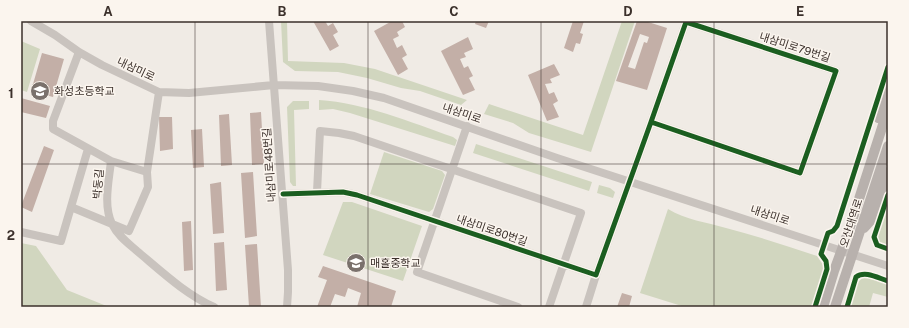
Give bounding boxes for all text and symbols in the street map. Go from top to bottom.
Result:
text: A [103,4,113,19]
text: B [278,4,287,19]
text: C [449,4,459,19]
text: D [623,4,633,19]
text: E [796,4,804,19]
street label: 내삼미로79번길 [758,30,832,64]
street label: 내삼미로 [115,55,157,83]
school or university icon: 화성초등학교 [29,80,51,102]
place label: 화성초등학교 [54,85,115,97]
text: 1 [8,86,14,101]
street label: 내삼미로 [441,101,483,125]
street label: 내삼미로48번길 [260,127,278,203]
street label: 박동길 [91,168,105,200]
street label: 오산대역로 [837,197,865,249]
street label: 내삼미로 [749,203,791,227]
street label: 내삼미로80번길 [455,212,529,248]
text: 2 [7,228,15,243]
school or university icon: 매홀중학교 [345,252,367,274]
place label: 매홀중학교 [370,257,421,269]

